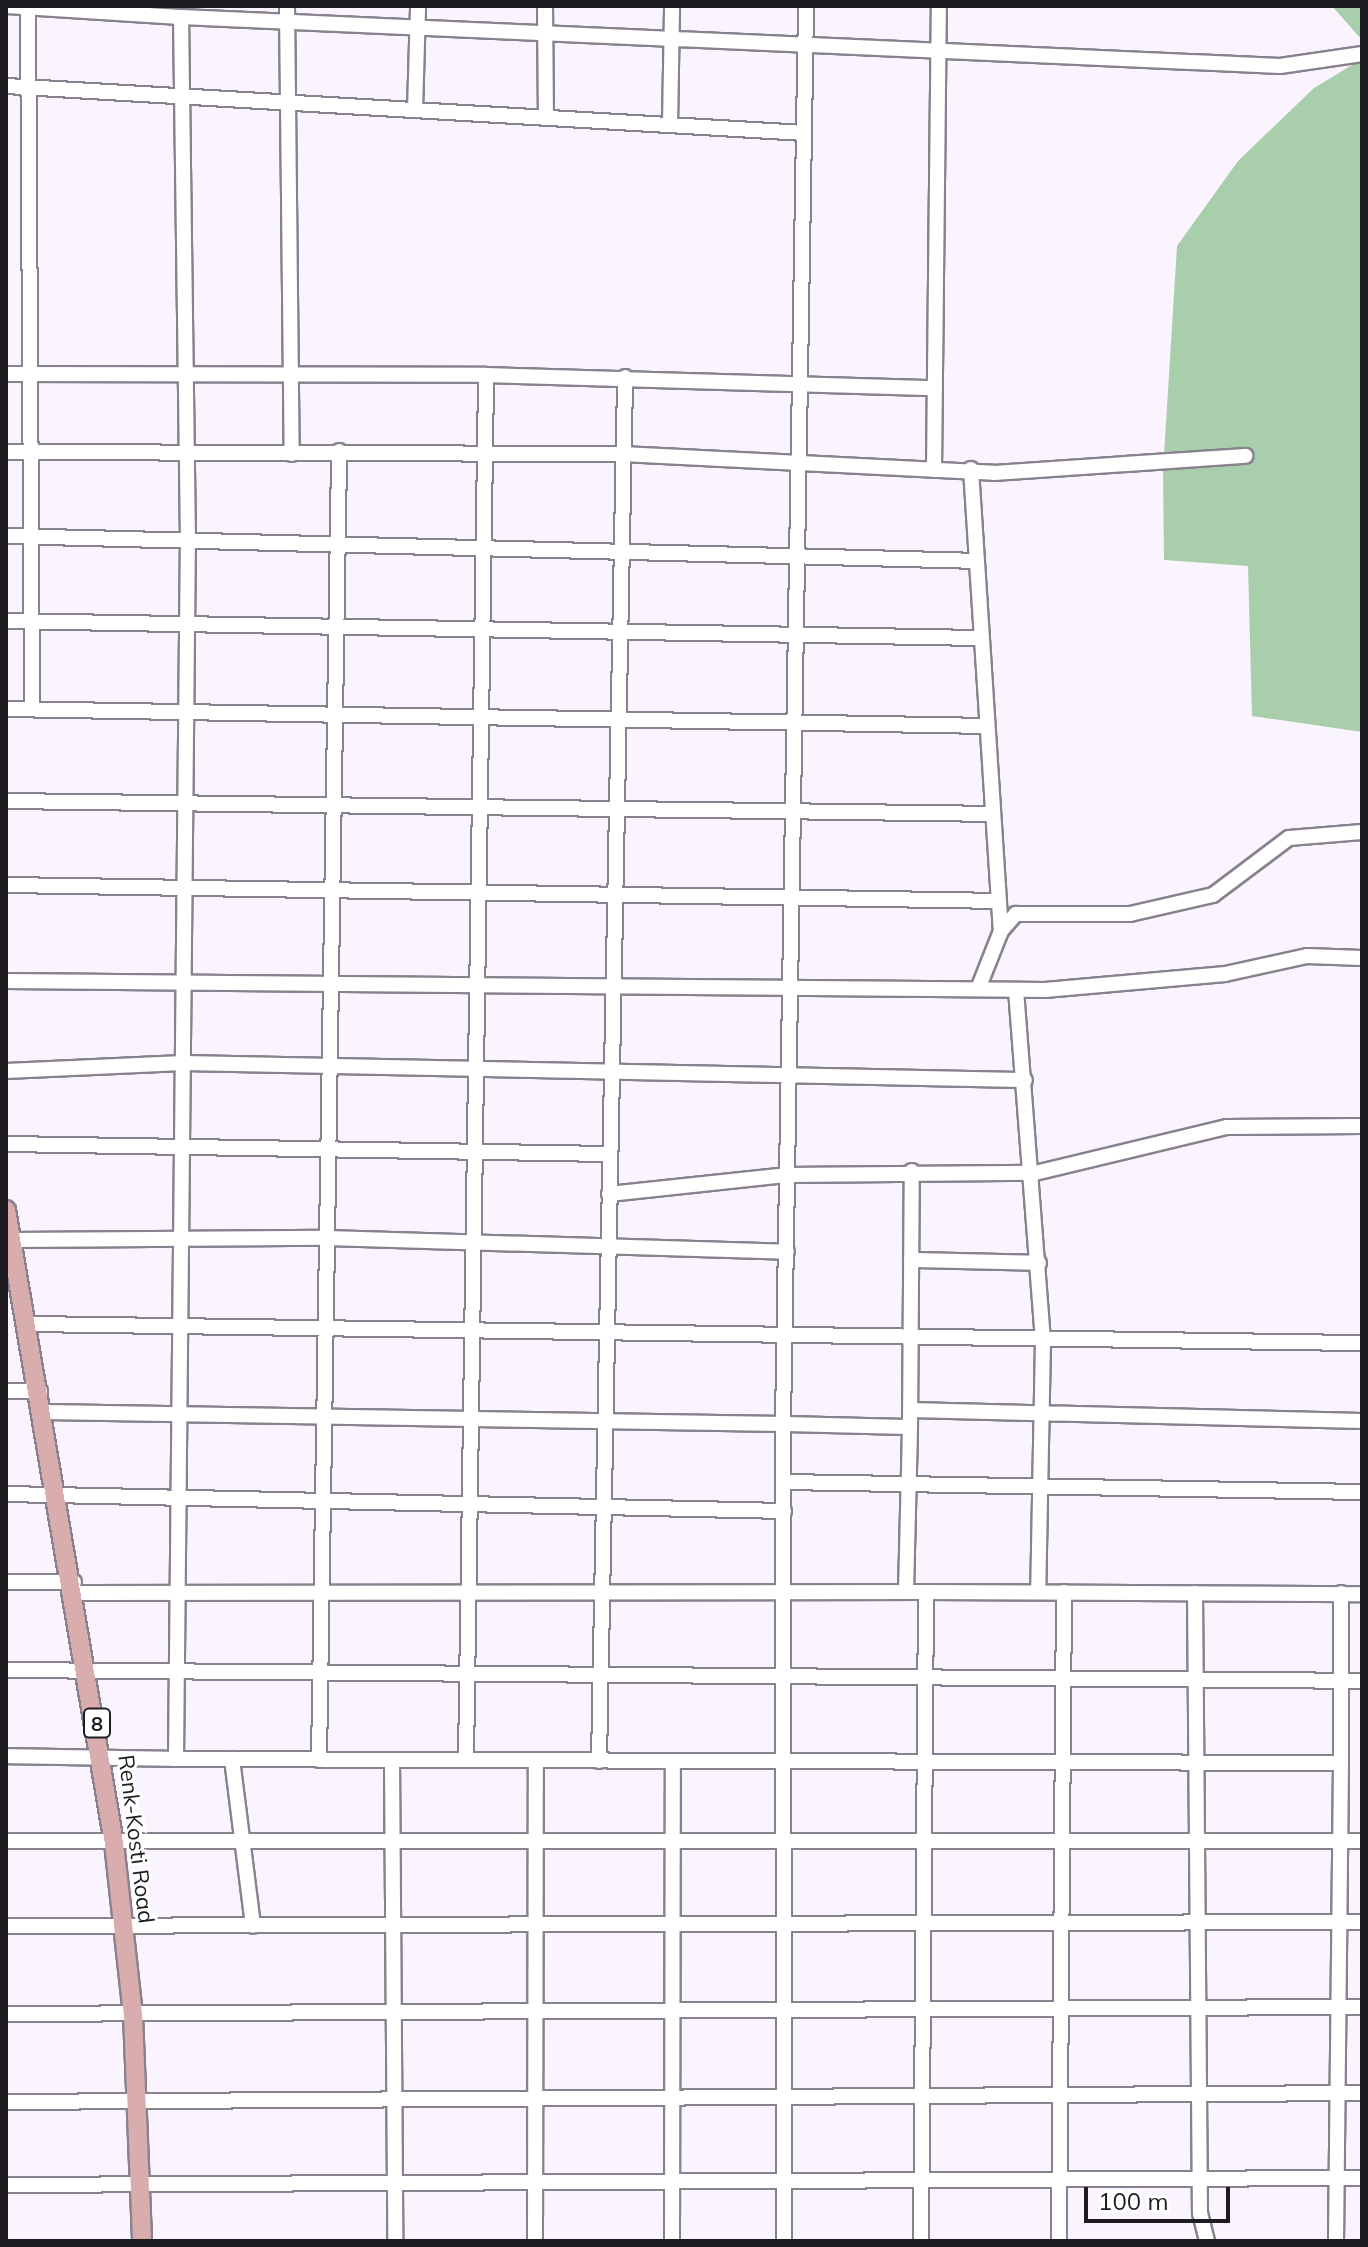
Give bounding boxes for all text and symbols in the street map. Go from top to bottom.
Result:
road number: 8 [83,1707,111,1739]
street label: Renk-Kosti Road [113,1753,159,1925]
scale bar [1088,2171,1234,2221]
text: 100 m [1098,2186,1169,2216]

